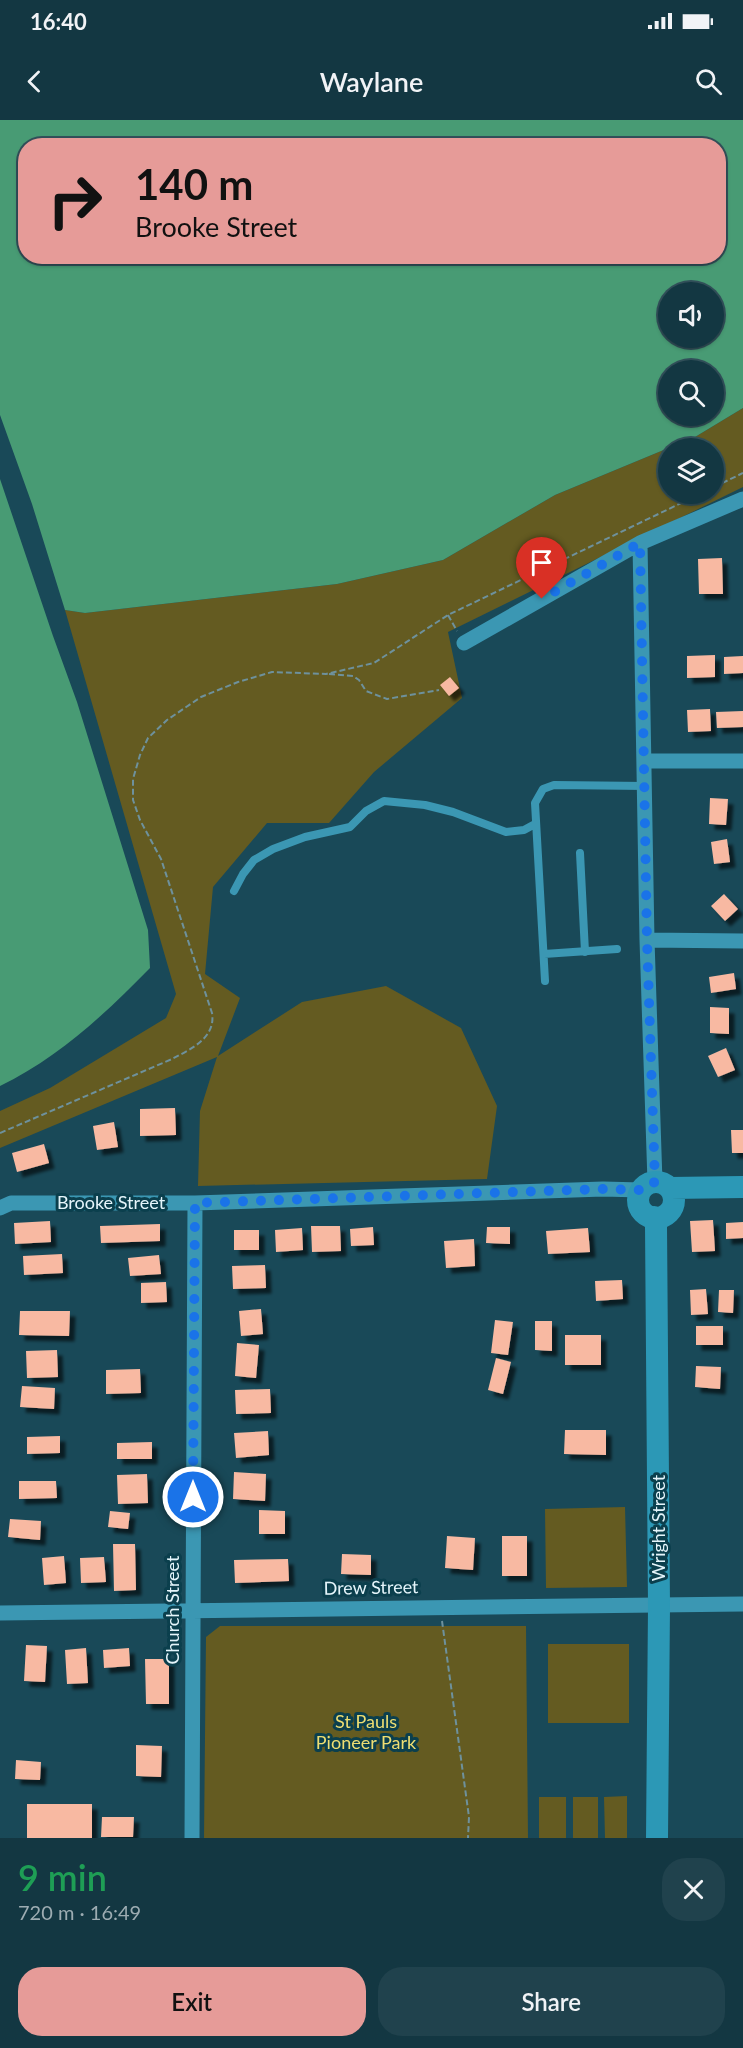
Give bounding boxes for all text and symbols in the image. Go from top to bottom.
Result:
text: 16:40 [30,8,87,35]
icon: back [18,65,51,98]
text: Waylane [320,65,423,98]
icon: search [692,65,725,98]
text: 140 m [135,159,253,209]
icon: right [36,162,114,240]
text: Brooke Street [135,210,297,243]
map controls [658,282,724,504]
button: sound [658,282,724,348]
button: search [658,360,724,426]
button: layers [658,438,724,504]
pin [516,537,567,599]
icon: arrive [525,546,558,579]
street label: Brooke Street [57,1191,166,1213]
position arrow [161,1465,225,1529]
street label: Wright Street [647,1474,669,1581]
street label: Church Street [161,1555,183,1664]
street label: Drew Street [323,1575,419,1599]
park label: St Pauls Pioneer Park [316,1710,417,1753]
text: 9 min [18,1855,107,1899]
button: close [662,1858,725,1921]
text: 720 m · 16:49 [18,1900,141,1924]
button: Exit [18,1967,366,2036]
button: Share [378,1967,725,2036]

